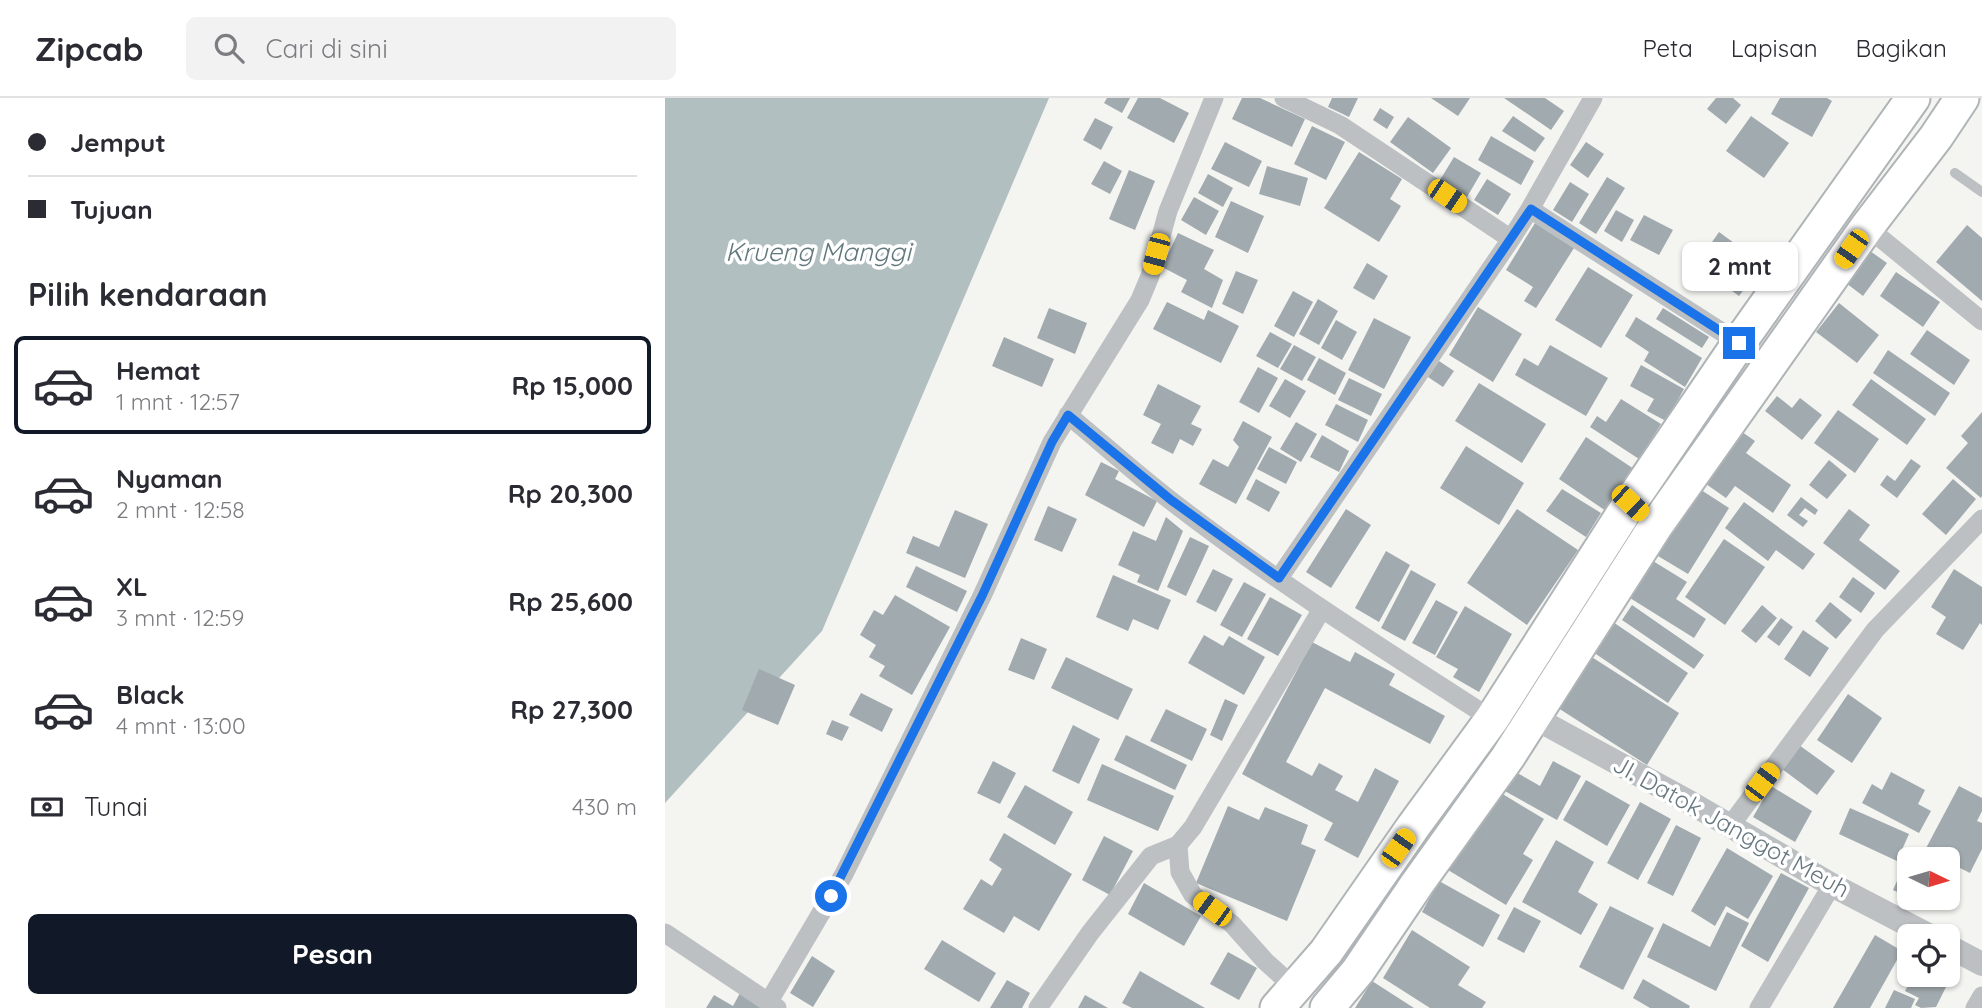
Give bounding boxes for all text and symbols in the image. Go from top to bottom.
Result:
search box [186,17,676,80]
text: Zipcab [35,28,144,69]
icon: search [210,29,248,67]
text: Cari di sini [266,32,388,65]
text: Peta [1642,33,1693,63]
text: Lapisan [1731,33,1818,63]
text: Bagikan [1856,33,1947,63]
text: Jemput [70,126,166,159]
car [1424,176,1471,216]
text: Tujuan [70,193,153,226]
car [1831,226,1872,272]
car [1141,231,1172,277]
water label: Krueng Manggi [725,235,914,268]
callout: 2 mnt [1681,242,1797,290]
text: 2 mnt [1708,252,1772,281]
text: Pilih kendaraan [28,274,268,314]
route end [1723,327,1755,359]
icon: car [32,354,95,417]
text: Hemat [116,354,201,387]
text: Rp 15,000 [511,369,633,402]
text: 1 mnt · 12:57 [116,387,240,416]
icon: car [32,462,95,525]
text: Nyaman [116,462,223,495]
text: Rp 20,300 [508,477,633,510]
car [1608,481,1653,525]
text: 2 mnt · 12:58 [116,495,245,524]
icon: car [32,570,95,633]
text: XL [116,570,148,603]
text: Rp 25,600 [508,585,633,618]
text: 3 mnt · 12:59 [116,603,244,632]
icon: car [32,678,95,741]
text: Black [116,678,185,711]
text: Rp 27,300 [510,693,633,726]
text: 4 mnt · 13:00 [116,711,246,740]
street label: JI. Datok Janggot Meuh [1608,749,1855,904]
car [1741,759,1784,805]
icon: cash [28,788,66,826]
text: Tunai [84,790,148,823]
text: 430 m [572,792,637,821]
car [1378,825,1419,871]
north arrow [1897,847,1960,910]
map controls [1897,847,1960,987]
route start [815,880,847,912]
car [1189,888,1236,930]
button: Pesan [28,914,637,994]
button: locate [1897,924,1960,987]

